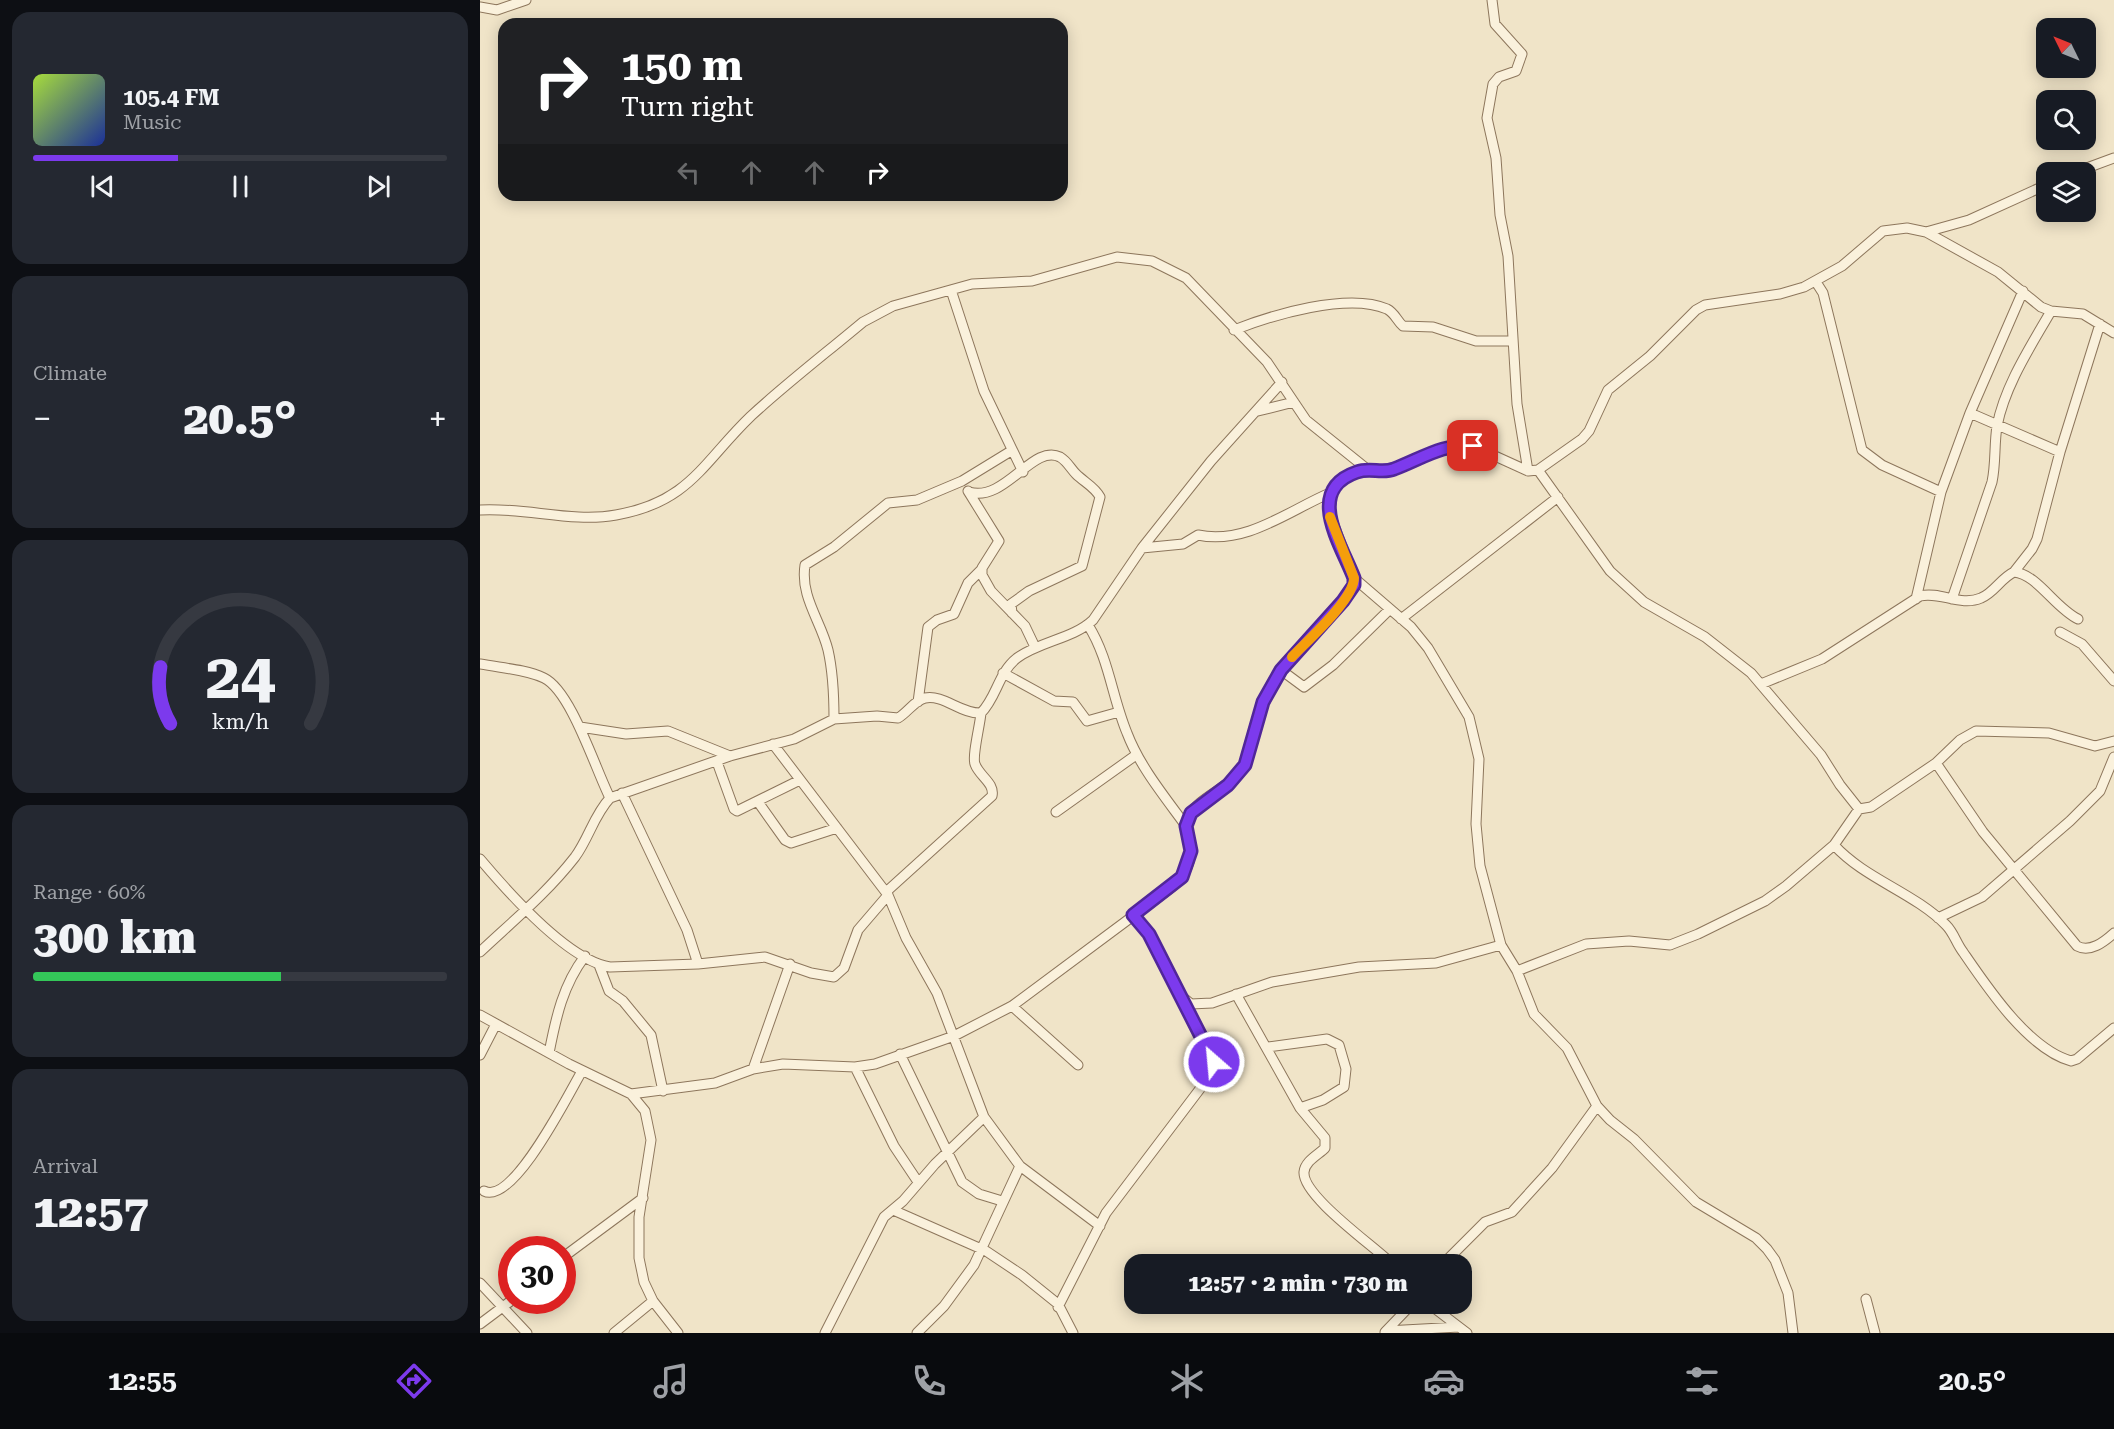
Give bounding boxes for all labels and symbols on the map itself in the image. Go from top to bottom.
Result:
north arrow [2036,18,2096,78]
pin [1447,420,1498,471]
position arrow [1182,1030,1246,1094]
speed limit sign: 30 [498,1236,576,1314]

